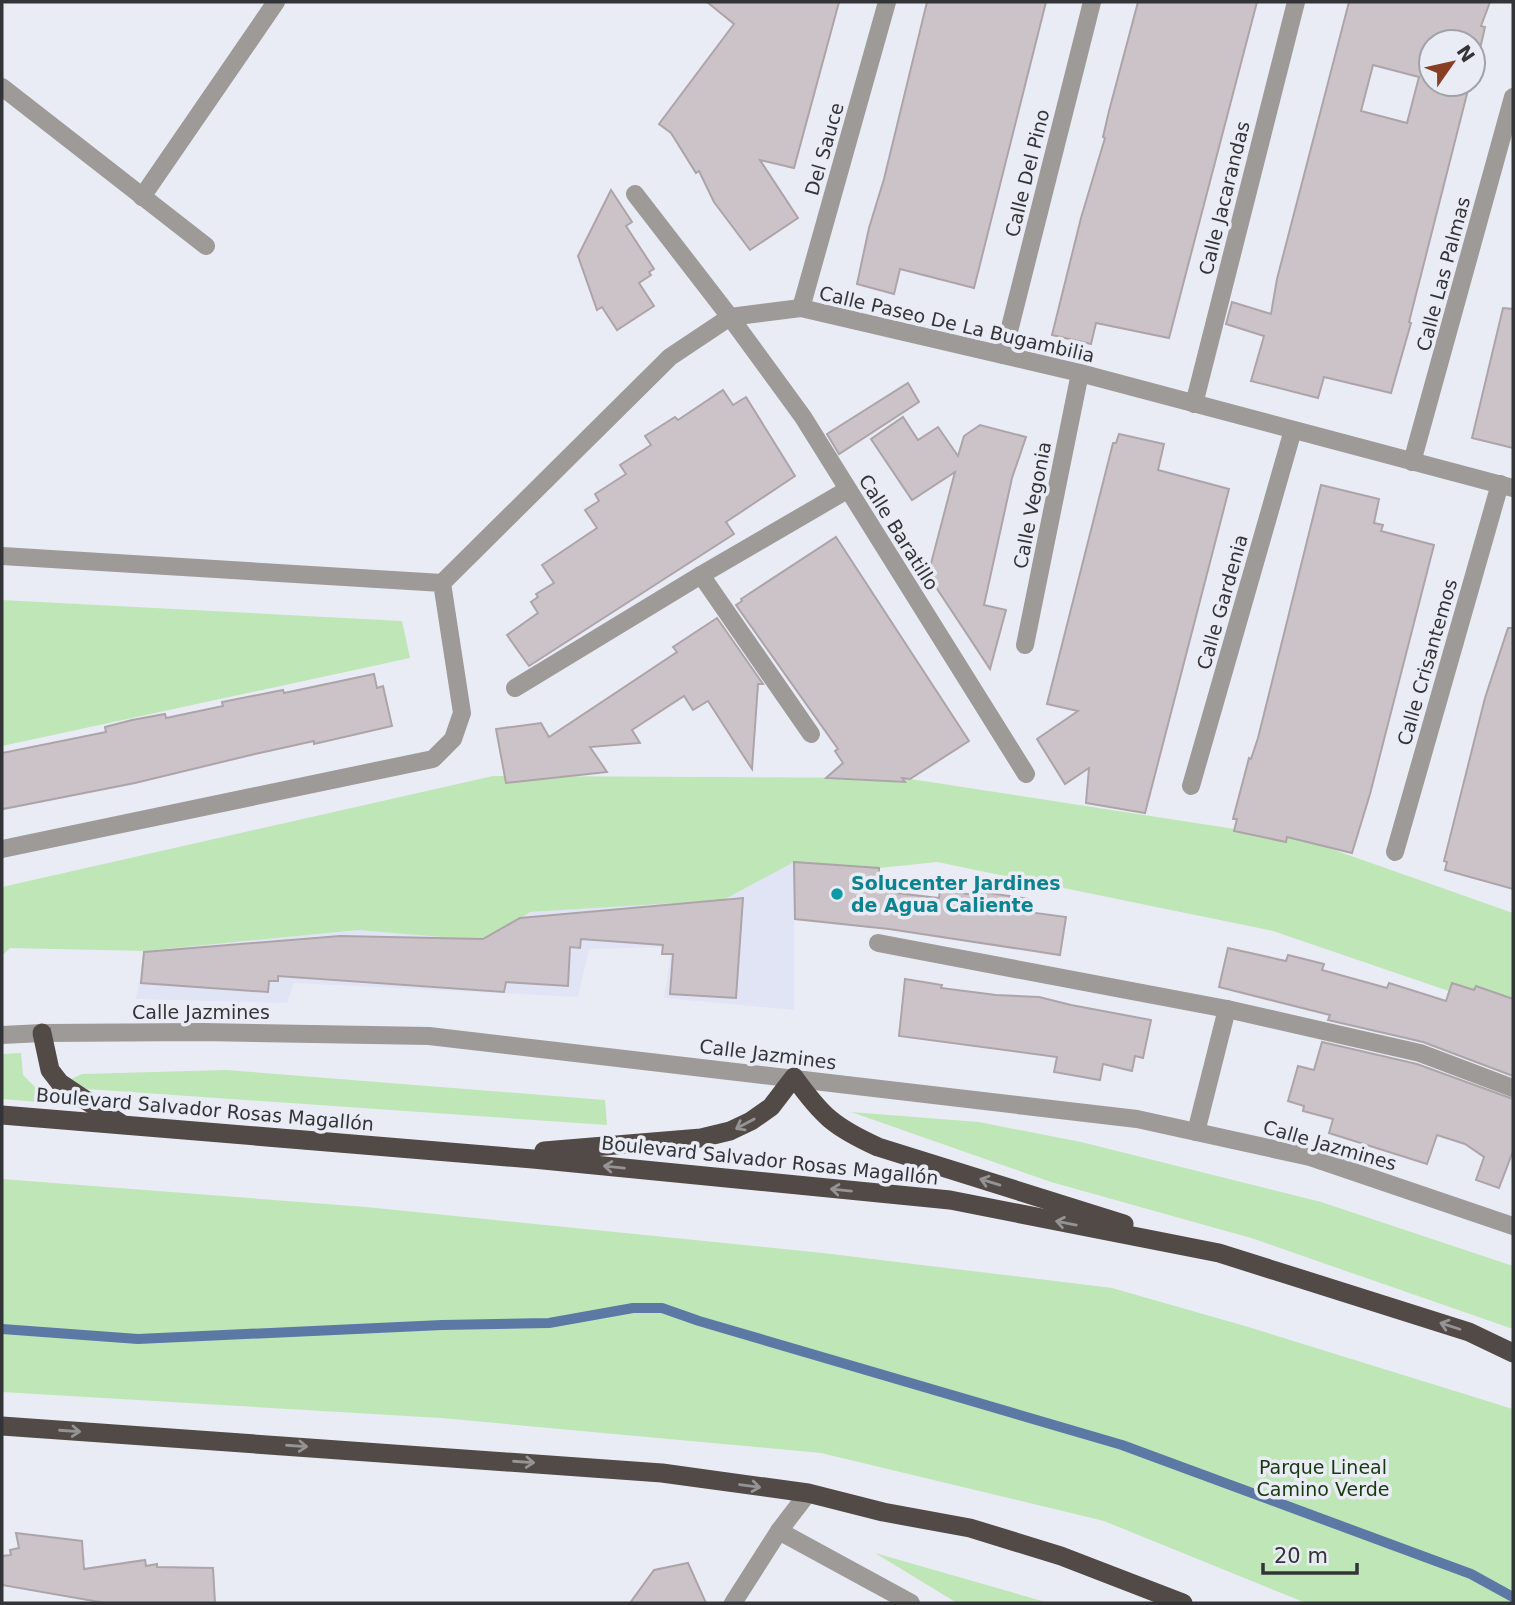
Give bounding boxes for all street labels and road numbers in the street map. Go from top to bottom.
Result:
street label: Del Sauce [800,100,848,198]
street label: Calle Del Pino [1001,107,1053,239]
street label: Calle Jacarandas [1194,119,1254,277]
street label: Calle Las Palmas [1412,194,1474,354]
street label: Calle Paseo De La Bugambilia [817,282,1097,366]
street label: Calle Vegonia [1009,440,1055,570]
street label: Calle Baratillo [855,470,943,594]
street label: Calle Gardenia [1192,532,1252,672]
street label: Calle Crisantemos [1393,576,1461,748]
street label: Calle Jazmines [132,1001,270,1023]
street label: Calle Jazmines [698,1035,838,1073]
street label: Boulevard Salvador Rosas Magallón [35,1083,375,1135]
street label: Calle Jazmines [1261,1115,1399,1175]
street label: Boulevard Salvador Rosas Magallón [600,1131,940,1189]

